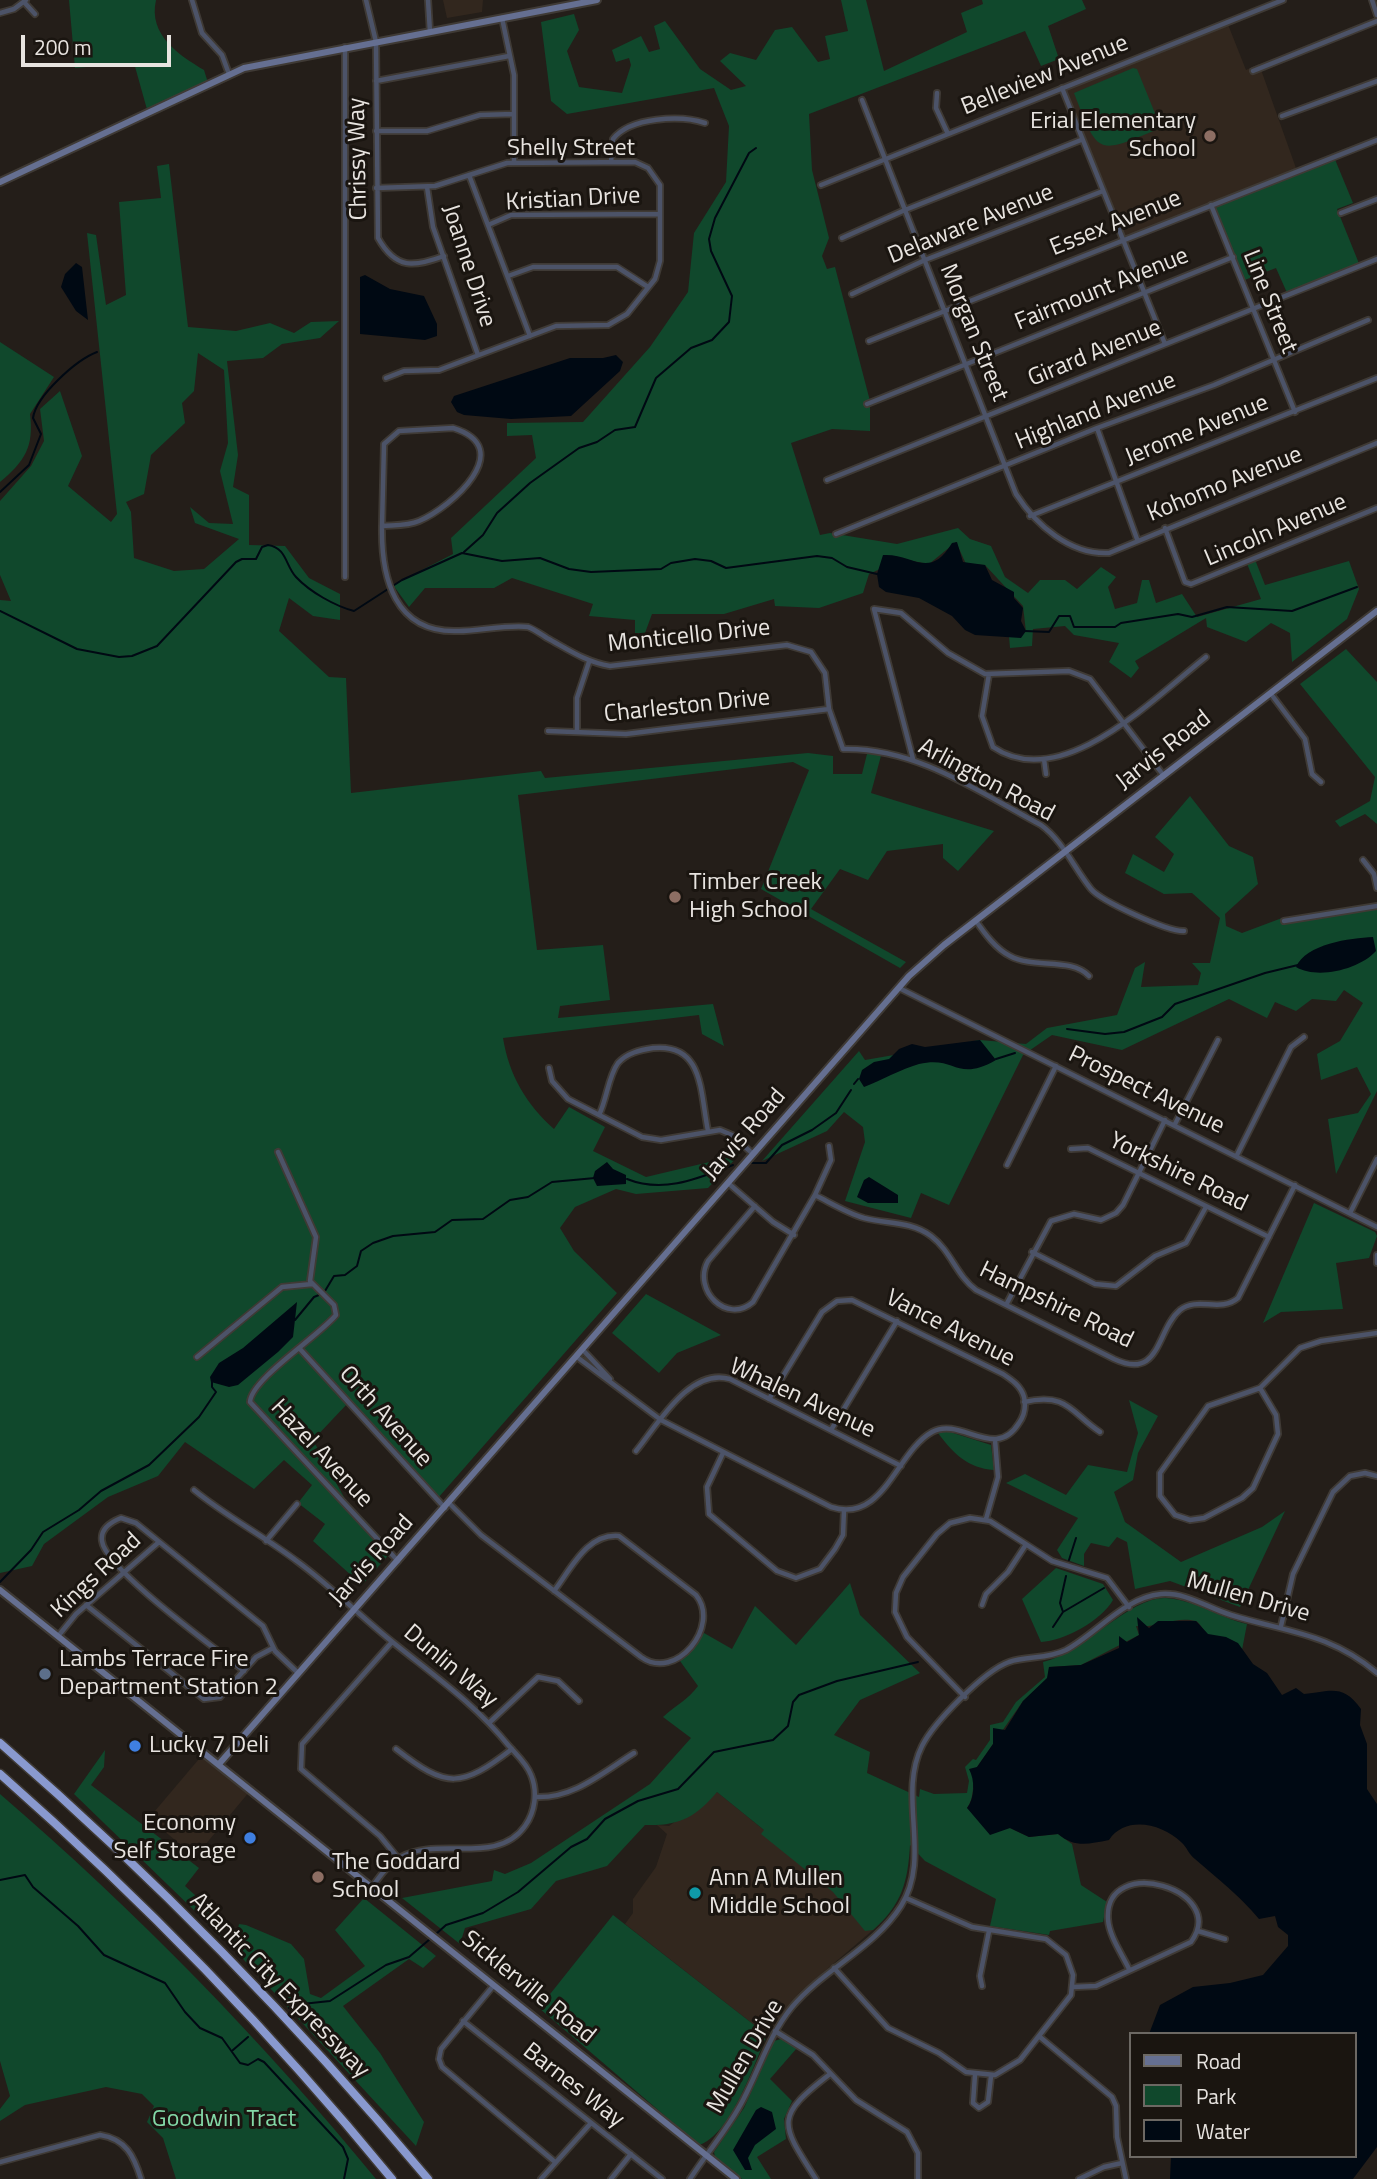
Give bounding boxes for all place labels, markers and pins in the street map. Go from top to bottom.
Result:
place label: Erial Elementary School [1030,108,1196,164]
marker: Erial Elementary School [1202,128,1218,144]
place label: Timber Creek High School [689,869,822,925]
marker: Timber Creek High School [667,889,683,905]
place label: Lambs Terrace Fire Department Station 2 [59,1646,278,1702]
marker: Lambs Terrace Fire Department Station 2 [37,1666,53,1682]
place label: Lucky 7 Deli [149,1732,269,1760]
marker: Lucky 7 Deli [127,1738,143,1754]
place label: Economy Self Storage [113,1810,236,1866]
marker: Economy Self Storage [242,1830,258,1846]
place label: The Goddard School [332,1849,460,1905]
place label: Ann A Mullen Middle School [709,1865,850,1921]
marker: The Goddard School [310,1869,326,1885]
marker: Ann A Mullen Middle School [687,1885,703,1901]

